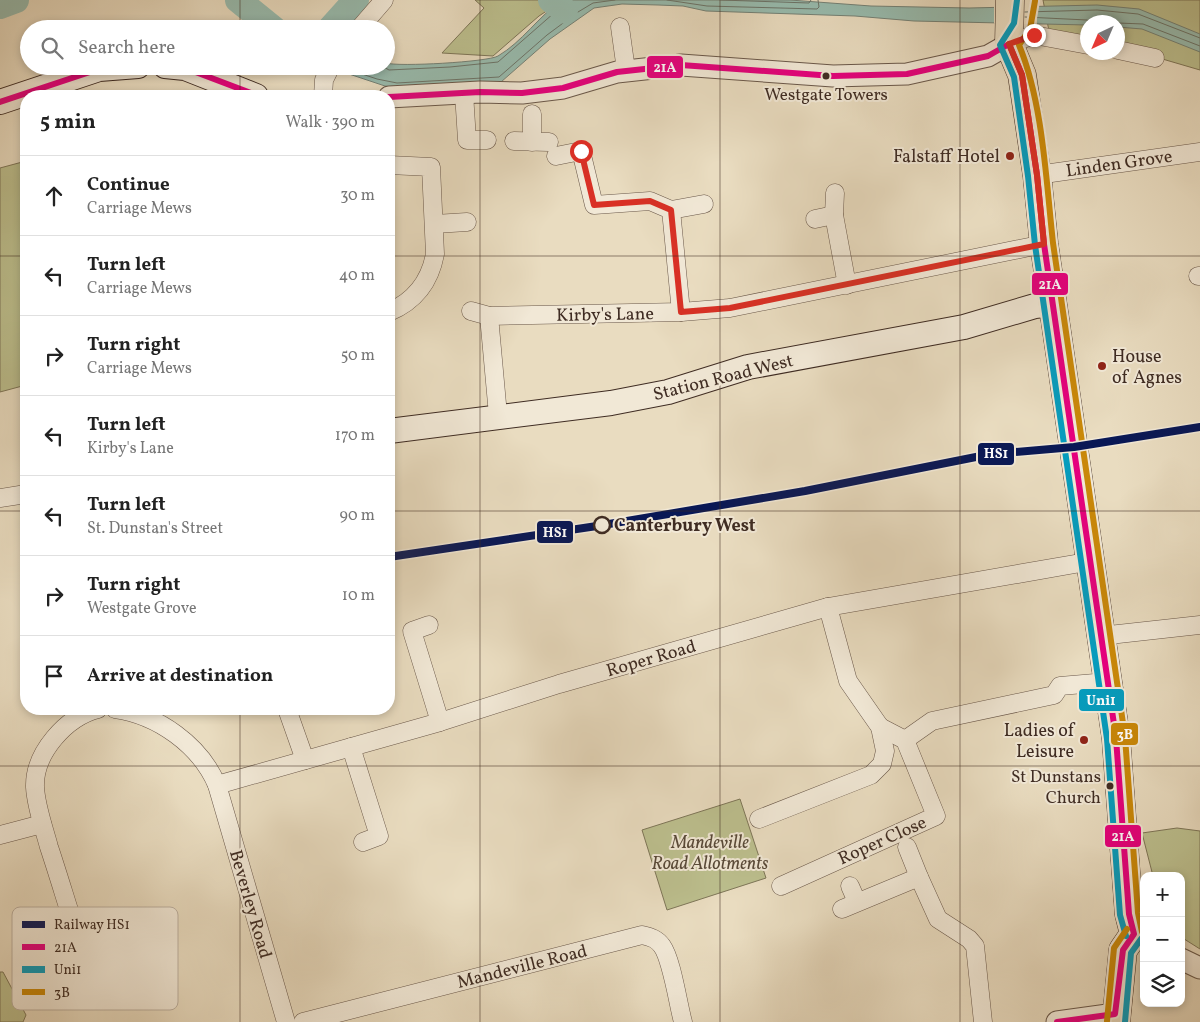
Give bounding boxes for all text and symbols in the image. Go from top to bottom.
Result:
north arrow [1080,15,1125,60]
search box [20,20,395,75]
route end [1023,24,1046,47]
icon: search [38,34,66,62]
text: Search here [78,35,175,61]
line badge: 21A [646,55,684,79]
text: 21A [654,59,676,78]
marker: Westgate Towers [821,71,831,81]
place label: Westgate Towers [764,84,888,107]
text: 5 min [40,108,96,137]
text: Walk · 390 m [286,112,375,134]
route start [570,140,593,163]
place label: Falstaff Hotel [893,145,1000,170]
street label: Linden Grove [1064,145,1174,184]
marker: Falstaff Hotel [1004,150,1016,162]
text: Continue [87,172,170,198]
icon: ahead [40,182,68,210]
text: 30 m [340,185,375,207]
text: Carriage Mews [87,198,192,220]
text: Turn left [87,252,166,278]
icon: left [40,262,68,290]
text: 40 m [339,265,375,287]
line badge: 21A [1031,272,1069,296]
text: 21A [1039,276,1061,295]
text: Carriage Mews [87,278,192,300]
street label: Kirby's Lane [556,302,654,329]
text: Turn right [87,332,180,358]
icon: right [40,342,68,370]
text: 50 m [341,345,375,367]
place label: House of Agnes [1112,345,1182,391]
street label: Station Road West [651,349,796,408]
text: Carriage Mews [87,358,192,380]
marker: House of Agnes [1096,360,1108,372]
text: Turn left [87,412,166,438]
icon: left [40,422,68,450]
text: 170 m [335,425,375,447]
text: Kirby's Lane [87,438,174,460]
line badge: HS1 [977,442,1015,466]
text: HS1 [984,445,1008,464]
text: Turn left [87,492,166,518]
icon: left [40,502,68,530]
text: 90 m [339,505,375,527]
place label: Canterbury West [614,514,756,539]
marker: Canterbury West [593,516,611,534]
text: St. Dunstan's Street [87,518,223,540]
line badge: HS1 [536,520,574,544]
text: HS1 [543,524,567,543]
text: Turn right [87,572,180,598]
icon: right [40,582,68,610]
text: 10 m [342,585,375,607]
text: Westgate Grove [87,598,197,620]
street label: Roper Road [604,635,699,684]
icon: arrive [40,662,68,690]
text: Arrive at destination [87,663,273,689]
line badge: Uni1 [1078,688,1125,712]
text: Uni1 [1086,692,1116,711]
place label: Ladies of Leisure [1004,719,1076,765]
line badge: 3B [1110,722,1139,746]
text: 3B [1117,726,1133,745]
marker: Ladies of Leisure [1078,734,1090,746]
place label: St Dunstans Church [1011,766,1101,810]
marker: St Dunstans Church [1105,781,1115,791]
street label: Roper Close [834,811,931,872]
line badge: 21A [1104,824,1142,848]
text: 21A [1112,828,1134,847]
park label: Mandeville Road Allotments [652,831,769,877]
street label: Beverley Road [222,847,277,962]
map controls [1140,872,1185,1007]
button: + [1140,872,1185,917]
legend [12,907,178,1010]
text: Railway HS1 [54,916,130,935]
button: − [1140,917,1185,962]
text: 21A [54,939,77,958]
street label: Mandeville Road [455,939,590,996]
text: Uni1 [54,961,81,980]
button: layers [1140,962,1185,1007]
text: 3B [54,984,70,1003]

